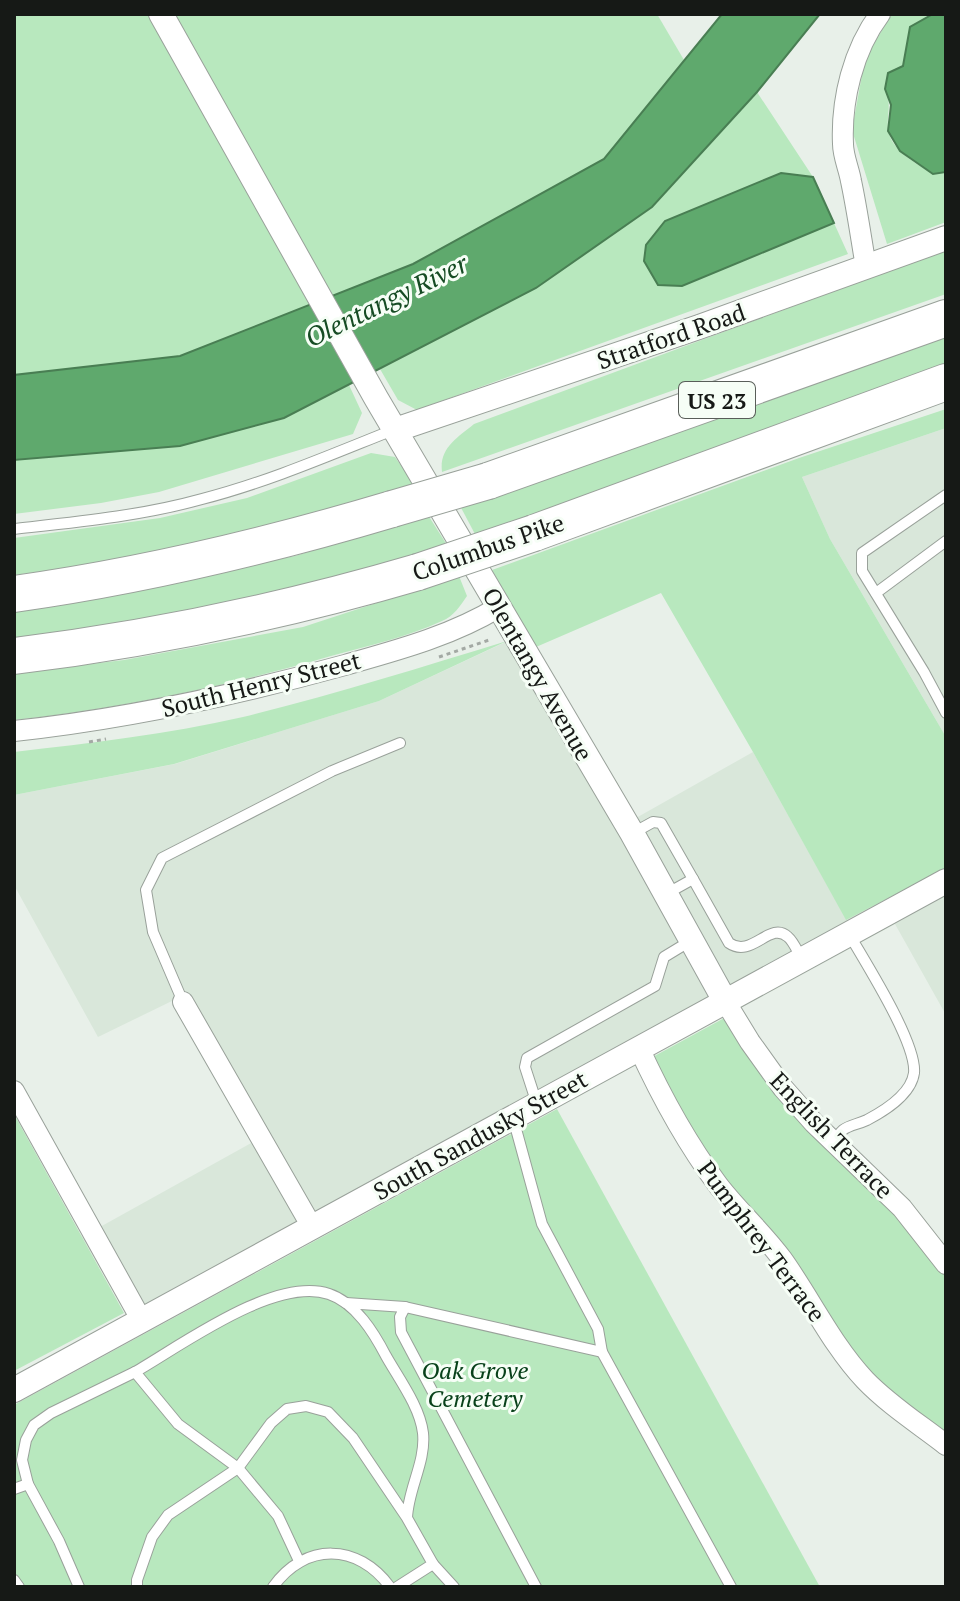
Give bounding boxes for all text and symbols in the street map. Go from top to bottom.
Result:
water label: Olentangy River [299,246,474,354]
street label: Stratford Road [593,296,749,376]
road number: US 23 [679,382,755,418]
street label: Columbus Pike [408,506,568,588]
street label: Olentangy Avenue [475,581,601,767]
street label: South Henry Street [158,644,364,724]
street label: South Sandusky Street [367,1063,593,1207]
street label: English Terrace [763,1065,901,1205]
street label: Pumphrey Terrace [691,1154,833,1328]
park label: Oak Grove Cemetery [422,1354,529,1414]

